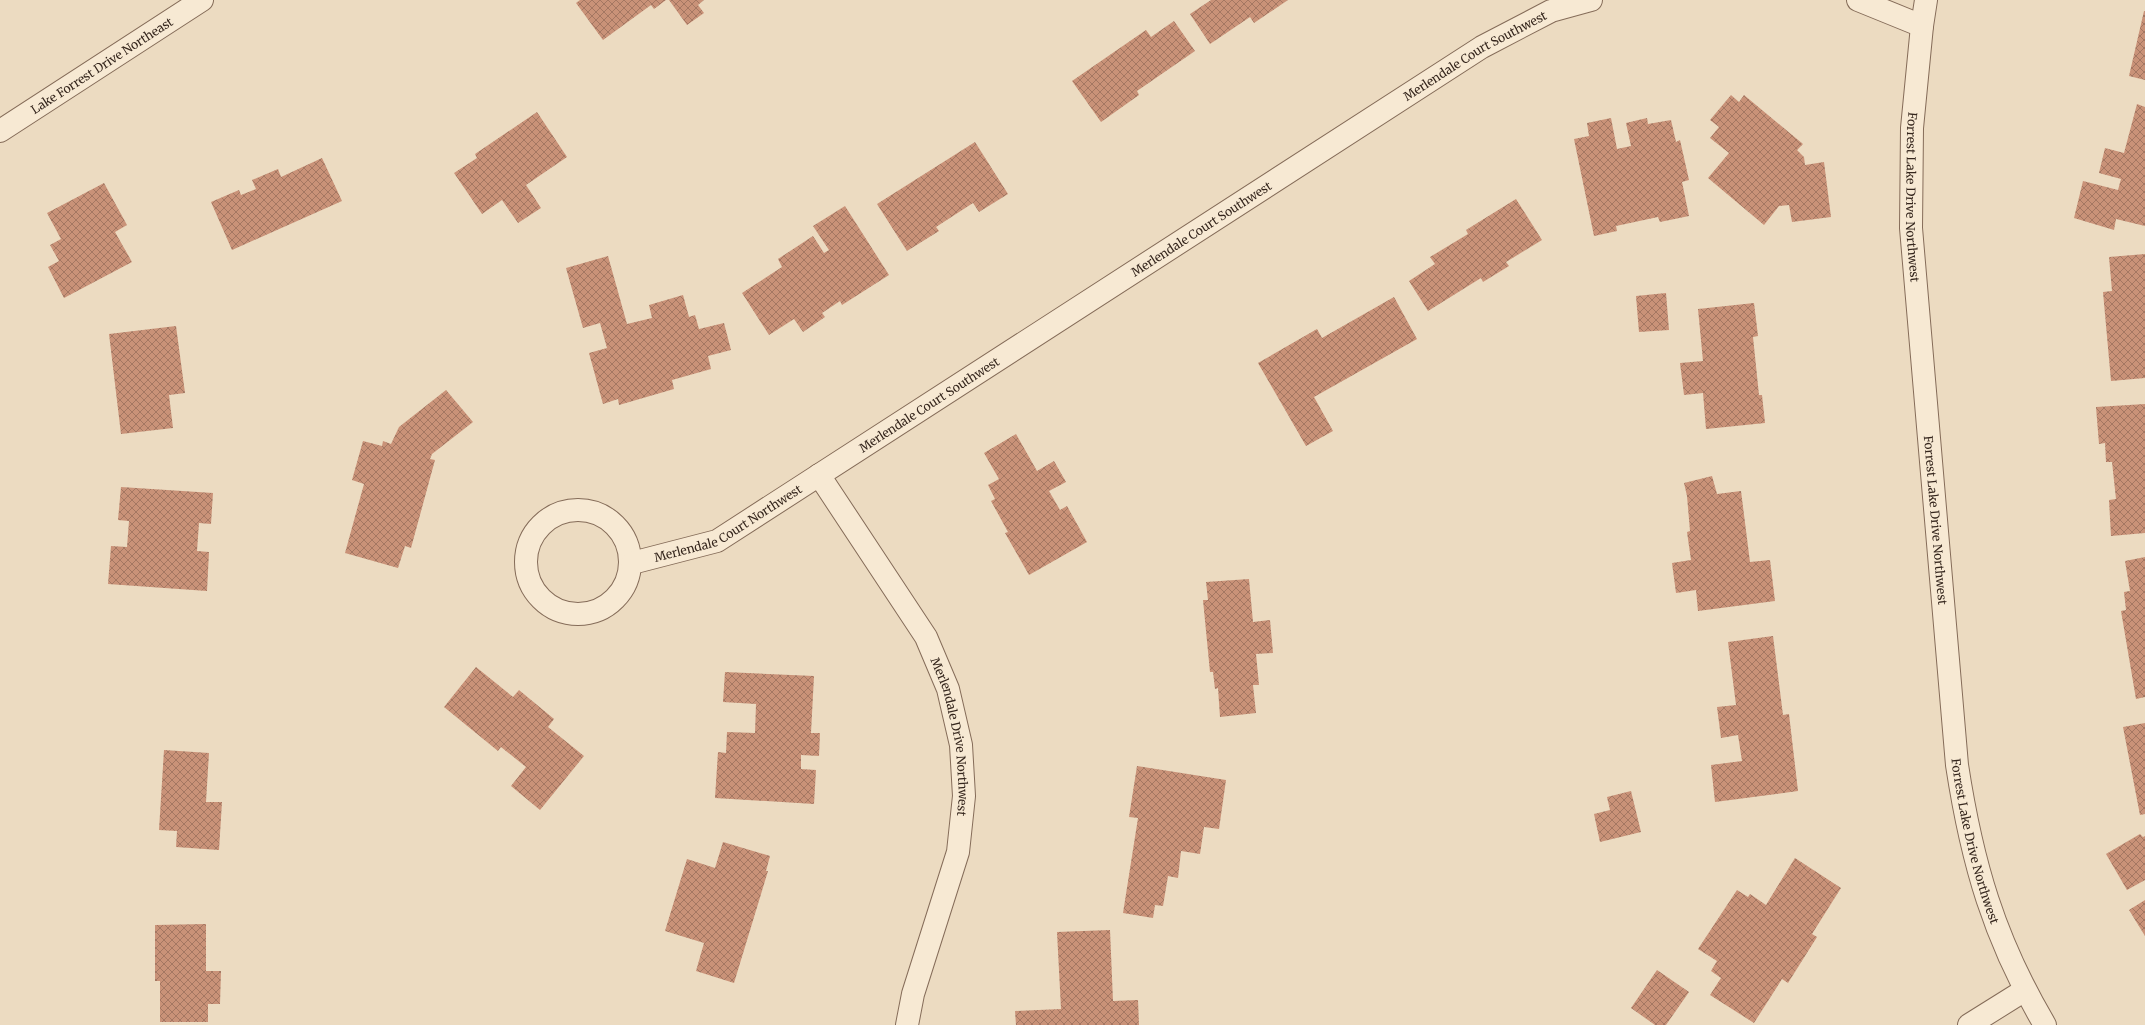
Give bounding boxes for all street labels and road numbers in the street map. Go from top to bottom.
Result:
street label: Merlendale Court Southwest [1400,7,1549,103]
street label: Lake Forrest Drive Northeast [28,13,176,117]
street label: Forrest Lake Drive Northwest [1903,112,1923,283]
street label: Merlendale Court Southwest [1128,177,1274,279]
street label: Merlendale Court Southwest [856,353,1002,455]
street label: Forrest Lake Drive Northwest [1921,435,1951,606]
street label: Merlendale Court Northwest [652,481,805,564]
street label: Merlendale Drive Northwest [928,655,972,817]
street label: Forrest Lake Drive Northwest [1949,758,2003,926]

